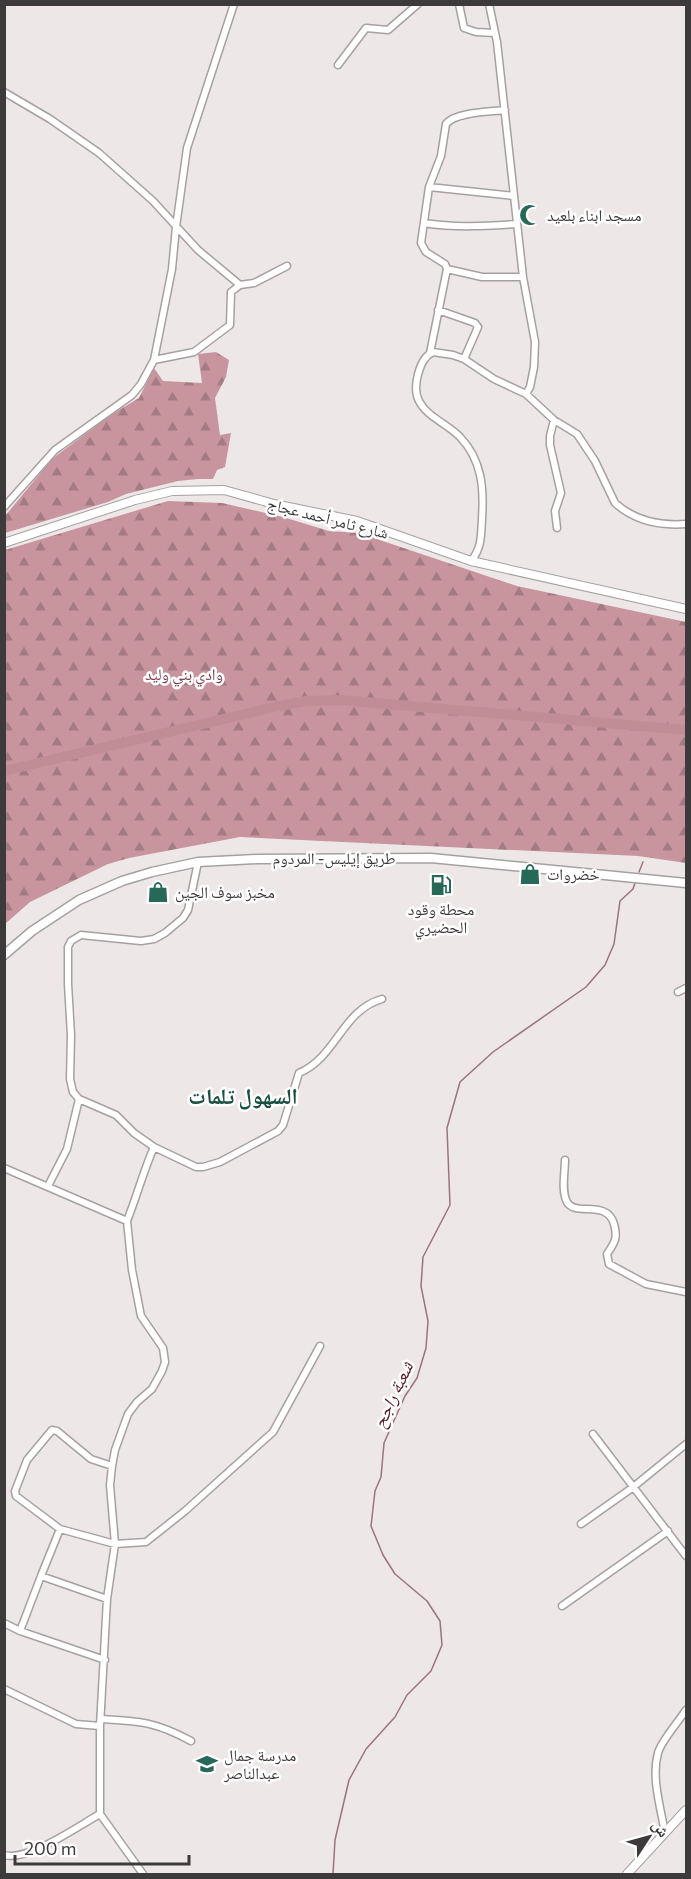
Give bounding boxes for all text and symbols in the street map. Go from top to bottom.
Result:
mosque icon: مسجد ابناء بلعيد [518,203,542,227]
place label: مسجد ابناء بلعيد [547,205,641,224]
street label: شارع ثامر أحمد عجاج [265,493,391,544]
park label: وادي بني وليد [145,664,223,687]
street label: طريق إيليس- المردوم [272,848,396,869]
shop icon: خضروات [518,862,542,886]
place label: خضروات [547,864,600,884]
fuel station icon: محطة وقود الحضيري [429,873,453,897]
shop icon: مخبز سوف الجين [146,880,170,904]
place label: مخبز سوف الجين [175,882,275,903]
place label: محطة وقود الحضيري [408,899,474,940]
district label: السهول تلمات [188,1082,298,1110]
water label: شعبة راجح [367,1357,419,1432]
place label: مدرسة جمال عبدالناصر [223,1745,296,1783]
school or university icon: مدرسة جمال عبدالناصر [195,1752,219,1776]
north arrow [619,1807,679,1867]
text: ش [648,1815,674,1841]
scale bar [15,1828,189,1866]
text: 200 m [24,1837,77,1859]

